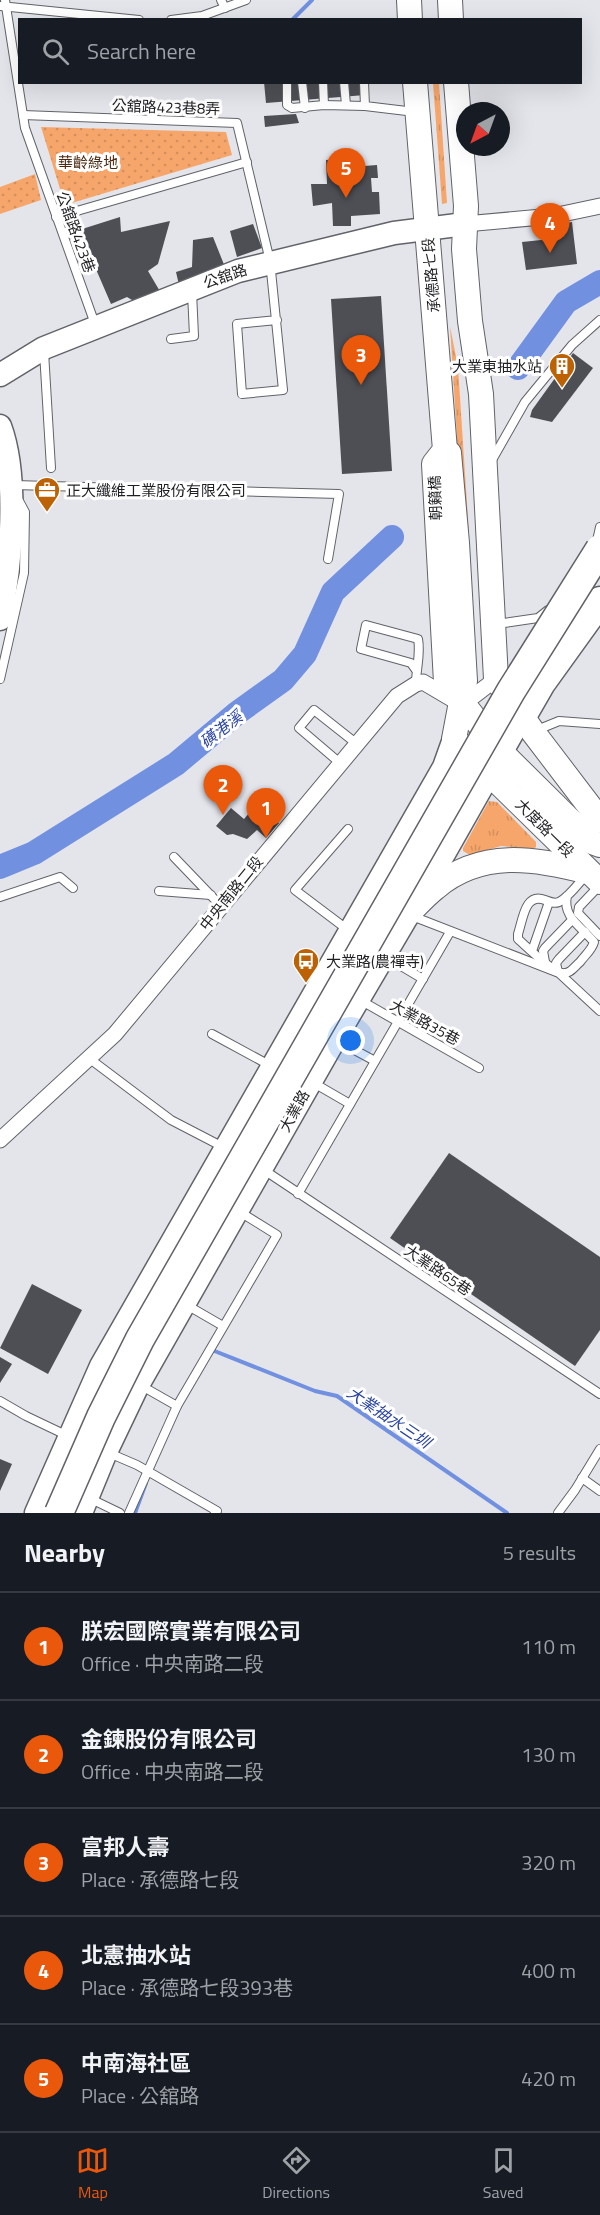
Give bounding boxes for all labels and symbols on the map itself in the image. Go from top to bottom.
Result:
street label: 公舘路423巷8弄 [111,94,221,120]
north arrow [456,102,510,156]
pin: 5 [326,148,366,198]
park label: 華齡綠地 [58,151,118,174]
street label: 公舘路423巷 [51,188,101,276]
pin: 4 [530,204,570,253]
street label: 承德路七段 [416,237,446,313]
street label: 公舘路 [200,258,250,294]
pin: 3 [342,336,380,385]
building icon: 大業東抽水站 [547,351,577,389]
place label: 大業東抽水站 [452,355,542,378]
office icon: 正大纖維工業股份有限公司 [32,475,62,513]
street label: 朝籟橋 [423,475,447,521]
place label: 正大纖維工業股份有限公司 [66,479,246,502]
water label: 磺港溪 [195,704,249,753]
pin: 2 [204,766,242,815]
pin: 1 [246,788,286,838]
street label: 大度路一段 [510,793,580,863]
street label: 中央南路二段 [194,851,268,935]
bus stop icon: 大業路(農禪寺) [291,946,321,984]
place label: 大業路(農禪寺) [326,950,424,973]
street label: 大業路35巷 [386,993,464,1051]
your location [336,1026,365,1055]
street label: 大業路 [273,1086,315,1136]
street label: 大業路65巷 [400,1239,476,1301]
water label: 大業抽水三圳 [342,1380,437,1455]

